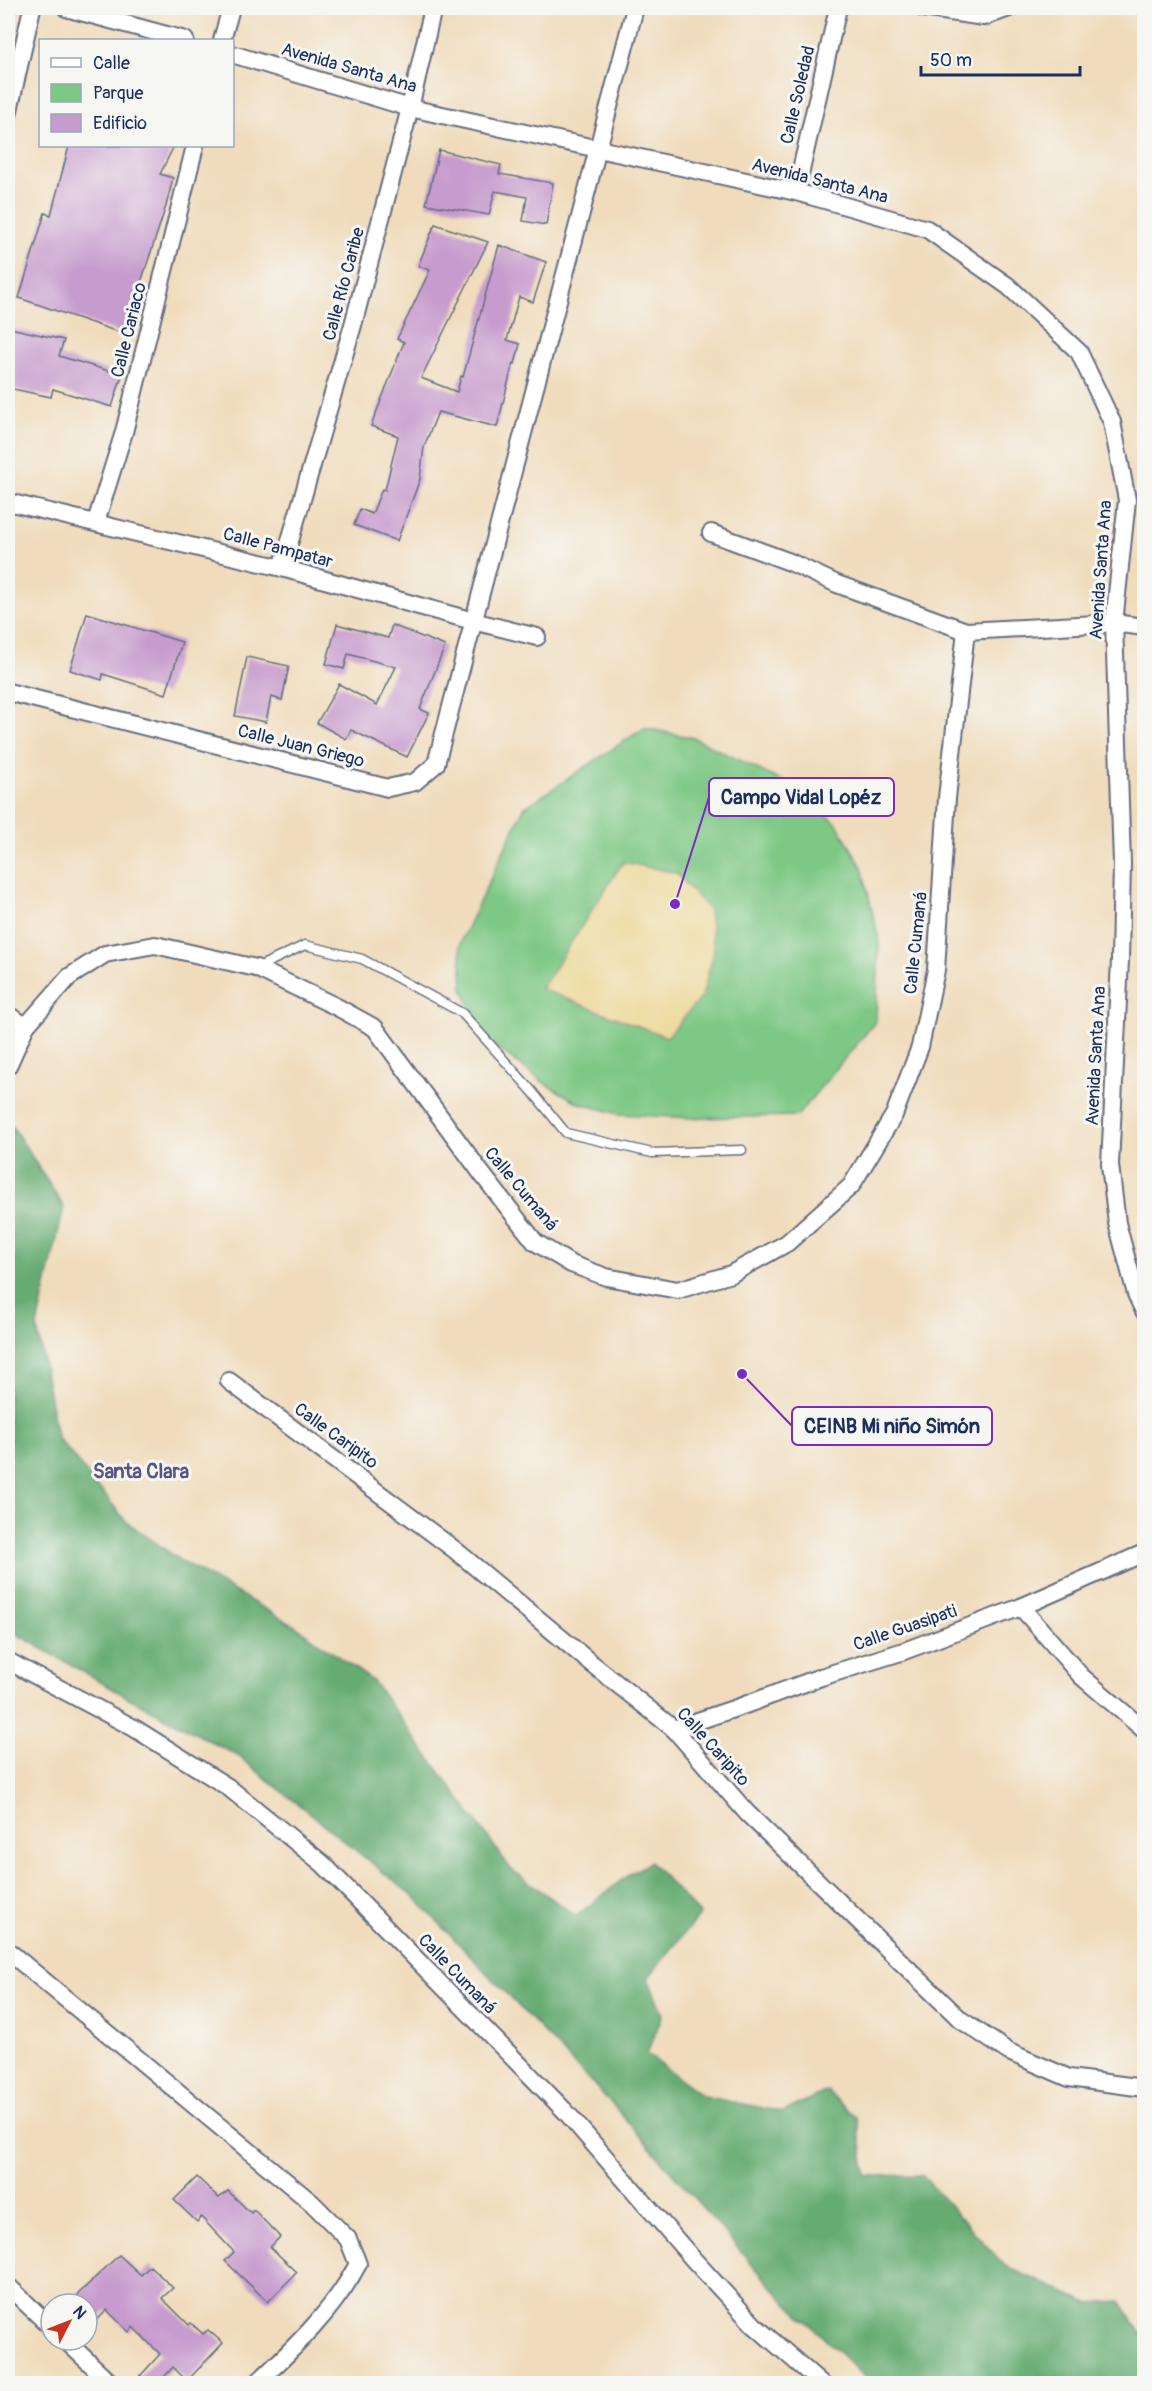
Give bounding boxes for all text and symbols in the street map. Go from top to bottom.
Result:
street label: Avenida Santa Ana [279,38,419,98]
legend [39,39,234,147]
scale bar [921,39,1080,77]
street label: Calle Soledad [776,44,820,146]
text: 50 m [930,49,972,72]
text: Calle [93,52,130,75]
text: Parque [93,82,143,105]
text: Edificio [93,112,147,135]
street label: Avenida Santa Ana [749,153,891,209]
street label: Calle Río Caribe [318,225,370,343]
street label: Calle Cariaco [106,280,152,380]
street label: Avenida Santa Ana [1085,499,1117,641]
street label: Calle Pampatar [221,522,336,574]
street label: Calle Juan Griego [235,719,367,773]
callout: Campo Vidal Lopéz [709,778,894,816]
text: Campo Vidal Lopéz [721,785,882,810]
street label: Calle Cumaná [899,891,933,995]
street label: Avenida Santa Ana [1081,986,1111,1126]
street label: Calle Cumaná [479,1142,563,1236]
street label: Calle Caripito [289,1398,383,1474]
callout: CEINB Mi niño Simón [792,1407,992,1445]
text: CEINB Mi niño Simón [804,1414,980,1439]
district label: Santa Clara [93,1459,189,1484]
street label: Calle Guasipati [850,1600,960,1656]
street label: Calle Caripito [671,1703,755,1792]
street label: Calle Cumaná [413,1929,501,2019]
north arrow [39,2292,99,2352]
text: N [68,2302,91,2323]

